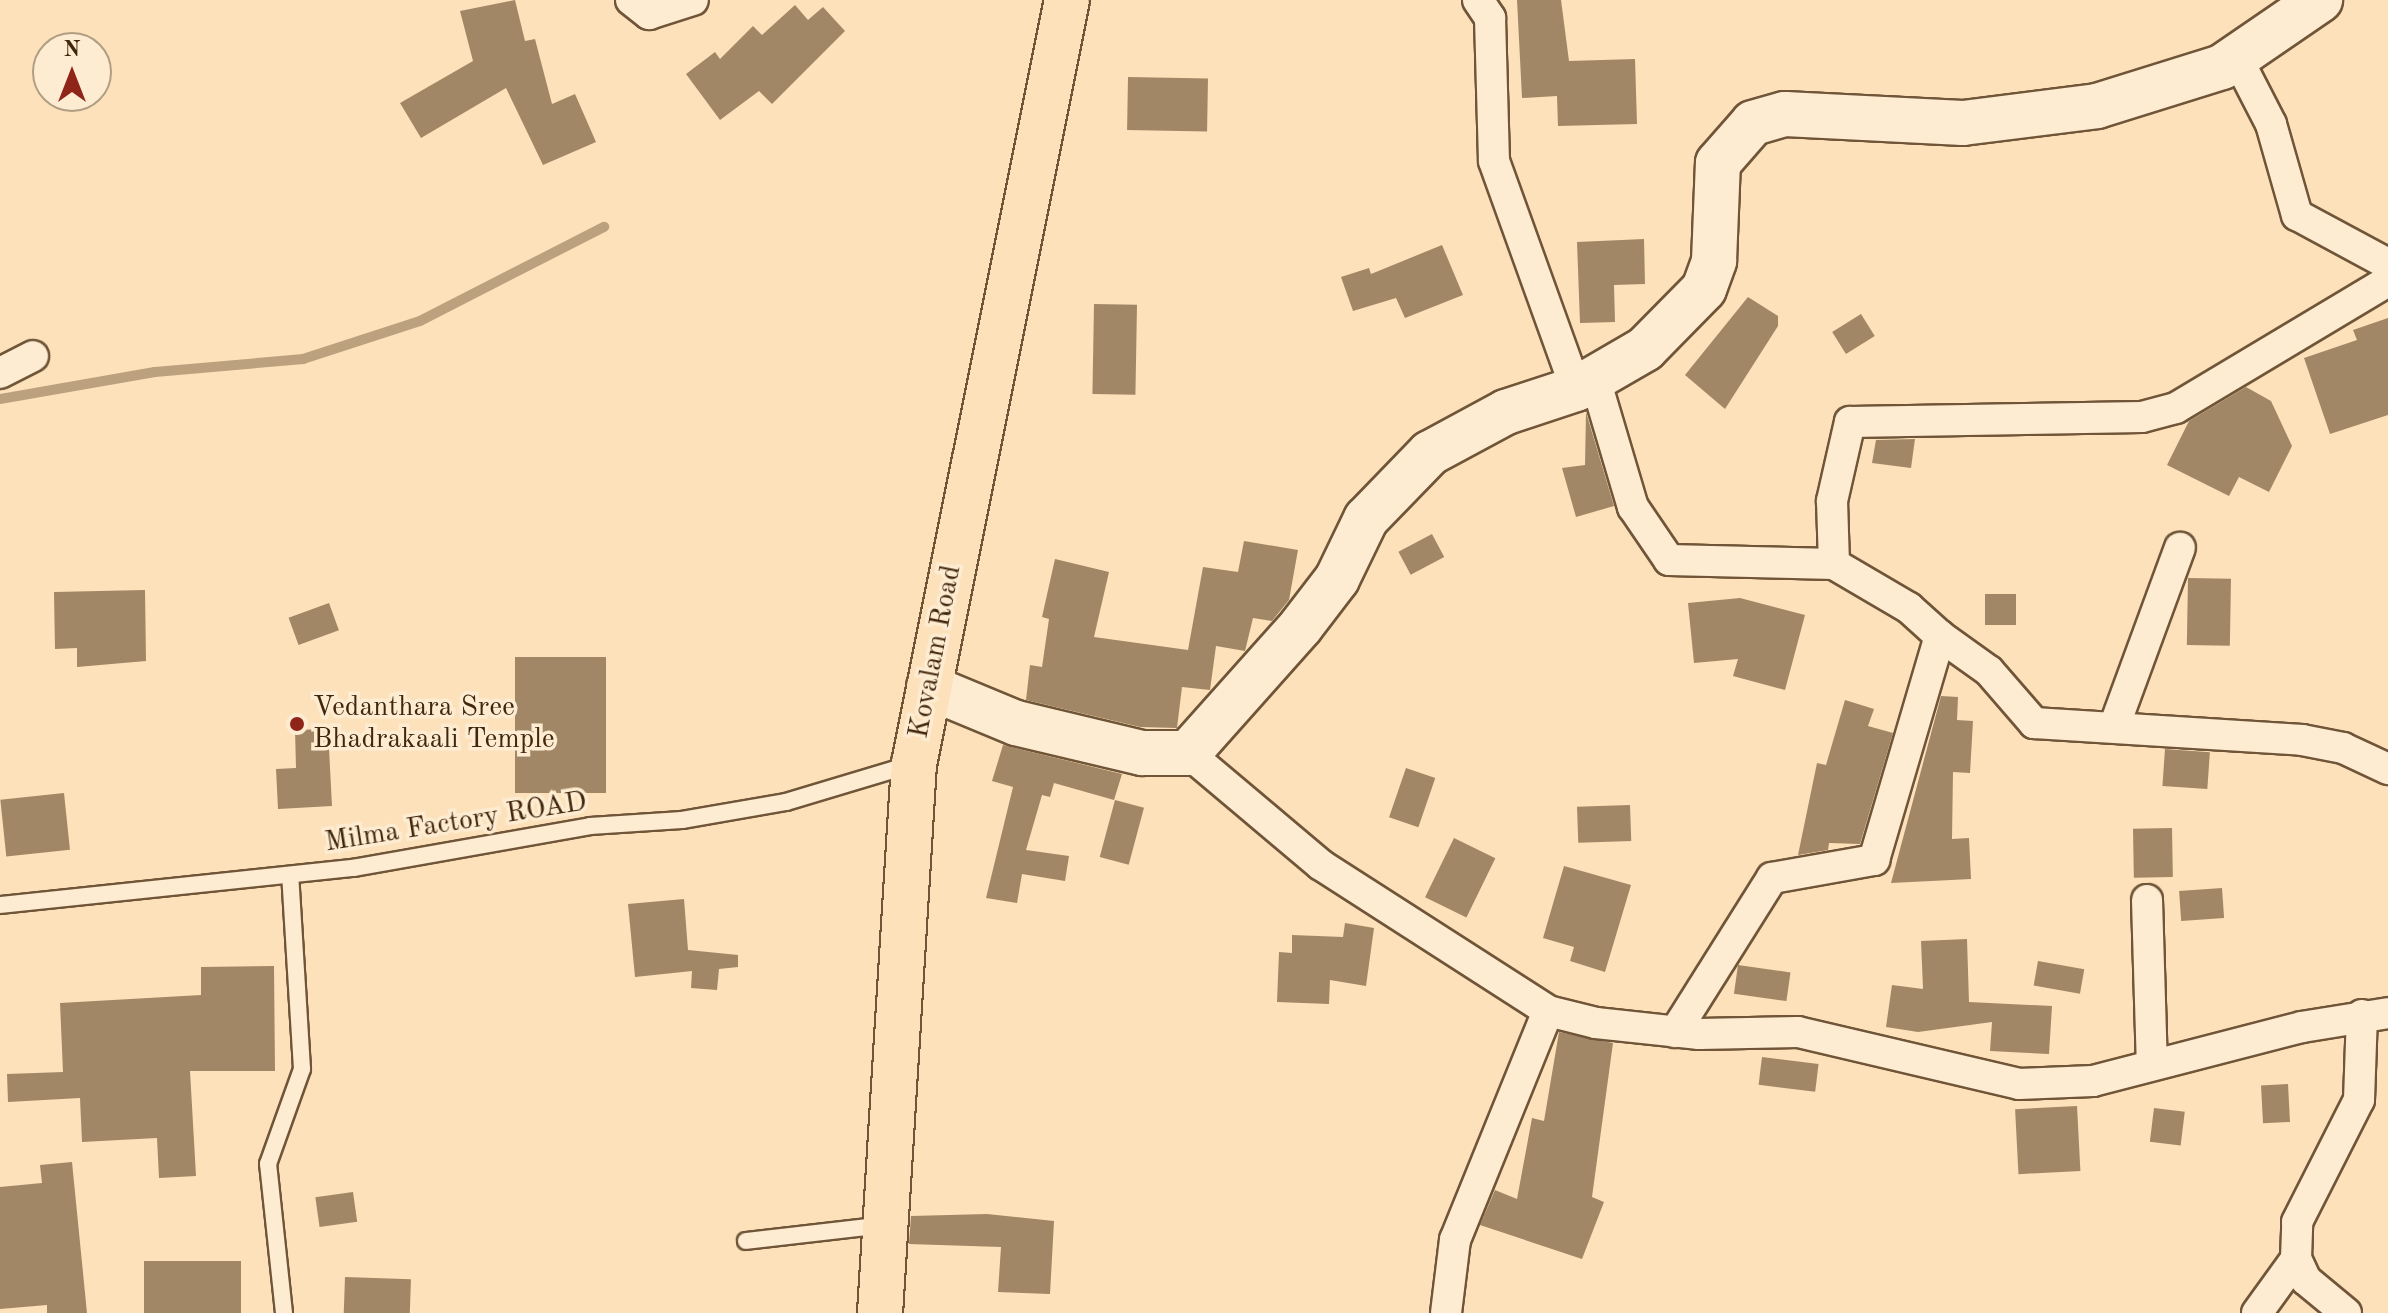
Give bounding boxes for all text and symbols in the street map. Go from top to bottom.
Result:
north arrow [32,32,112,112]
text: N [64,39,80,61]
street label: Kovalam Road [903,563,969,741]
place label: Vedanthara Sree Bhadrakaali Temple [313,691,555,757]
marker: Vedanthara Sree Bhadrakaali Temple [288,715,306,733]
street label: Milma Factory ROAD [323,786,589,860]

